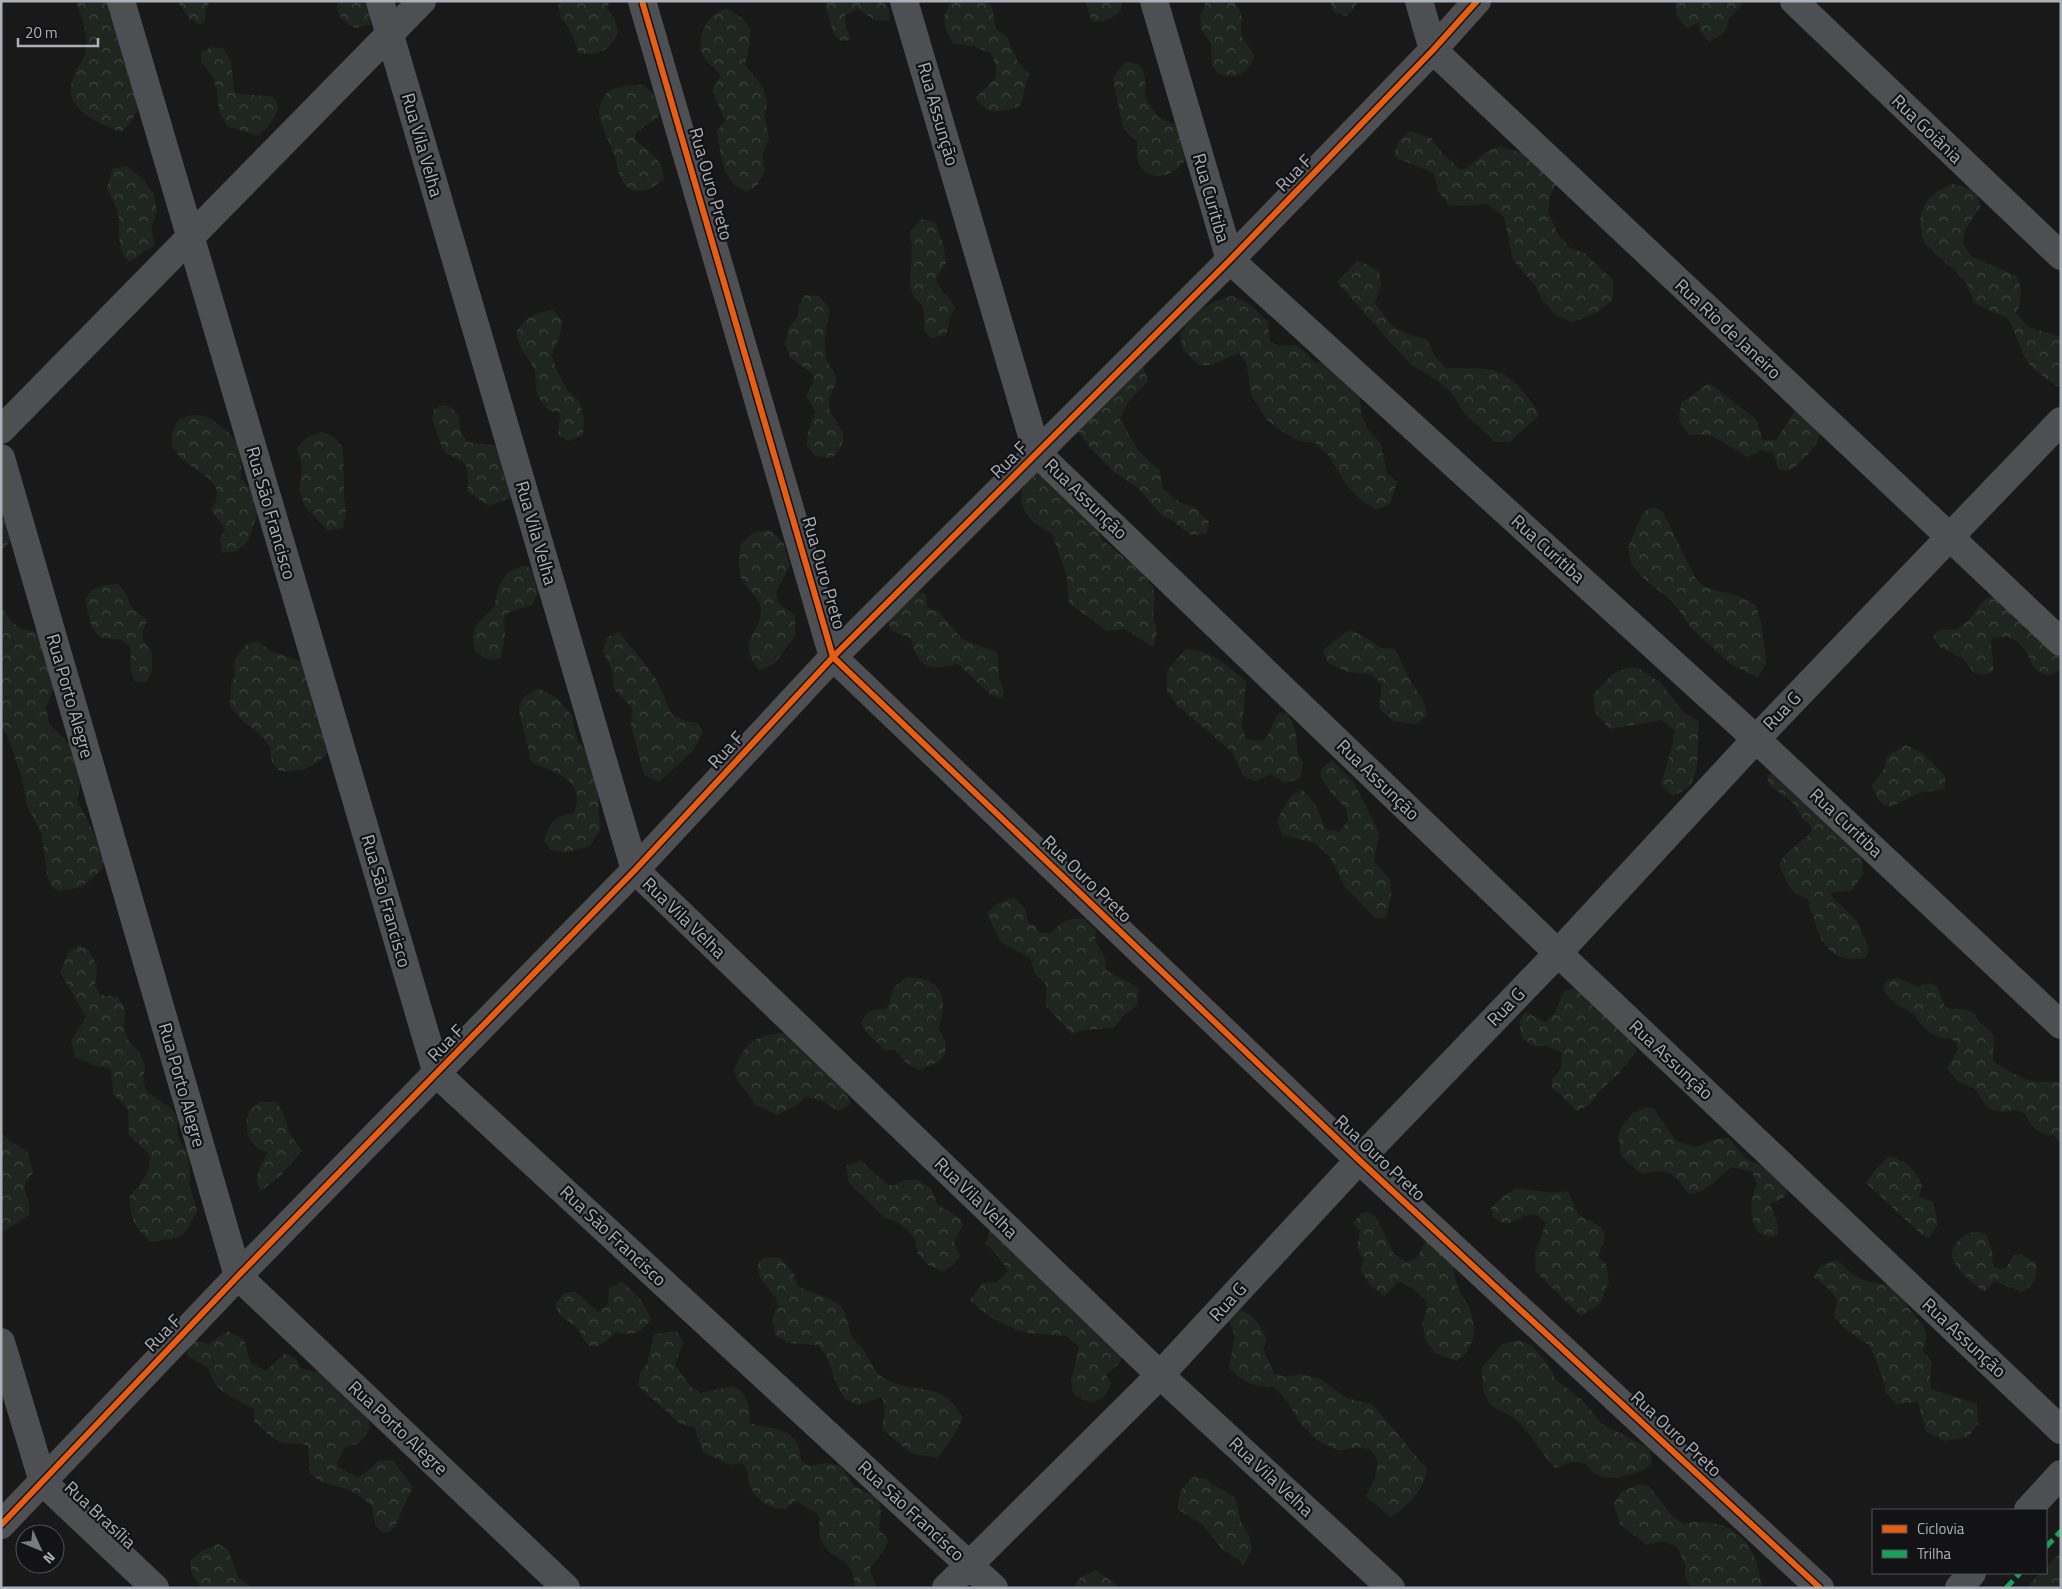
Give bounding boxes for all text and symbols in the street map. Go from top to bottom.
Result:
scale bar [18,15,98,47]
text: 20 m [25,21,58,44]
street label: Rua Assunção [911,59,966,169]
street label: Rua Goiânia [1886,88,1969,170]
street label: Rua Vila Velha [395,90,450,200]
street label: Rua Ouro Preto [683,124,740,243]
street label: Rua F [1269,148,1318,198]
street label: Rua Curitiba [1186,150,1237,246]
street label: Rua Rio de Janeiro [1669,272,1788,385]
street label: Rua F [984,435,1033,484]
street label: Rua São Francisco [240,443,303,583]
street label: Rua Assunção [1039,452,1134,545]
street label: Rua Vila Velha [509,478,564,588]
street label: Rua Curitiba [1505,508,1591,589]
street label: Rua Ouro Preto [796,513,853,632]
street label: Rua Porto Alegre [40,631,101,761]
street label: Rua G [1756,685,1807,736]
street label: Rua F [701,725,750,775]
street label: Rua Assunção [1331,733,1426,826]
street label: Rua Curitiba [1804,782,1889,864]
street label: Rua Ouro Preto [1036,829,1138,929]
street label: Rua São Francisco [355,831,418,971]
street label: Rua Vila Velha [636,871,732,965]
street label: Rua G [1480,981,1531,1032]
street label: Rua Assunção [1623,1013,1720,1106]
street label: Rua F [421,1018,470,1068]
street label: Rua Porto Alegre [152,1020,213,1150]
street label: Rua Ouro Preto [1329,1108,1432,1207]
street label: Rua Vila Velha [928,1151,1024,1245]
street label: Rua São Francisco [554,1179,673,1292]
street label: Rua G [1203,1276,1253,1327]
street label: Rua Assunção [1916,1291,2013,1384]
street label: Rua F [138,1308,187,1358]
street label: Rua Porto Alegre [342,1374,454,1481]
street label: Rua Ouro Preto [1625,1384,1728,1483]
street label: Rua Vila Velha [1223,1430,1320,1523]
street label: Rua São Francisco [852,1454,971,1567]
street label: Rua Brasília [58,1474,142,1555]
legend [1872,1509,2047,1574]
text: Ciclovia [1917,1517,1965,1540]
north arrow [15,1524,65,1574]
text: Trilha [1917,1542,1952,1565]
text: N [39,1548,61,1569]

